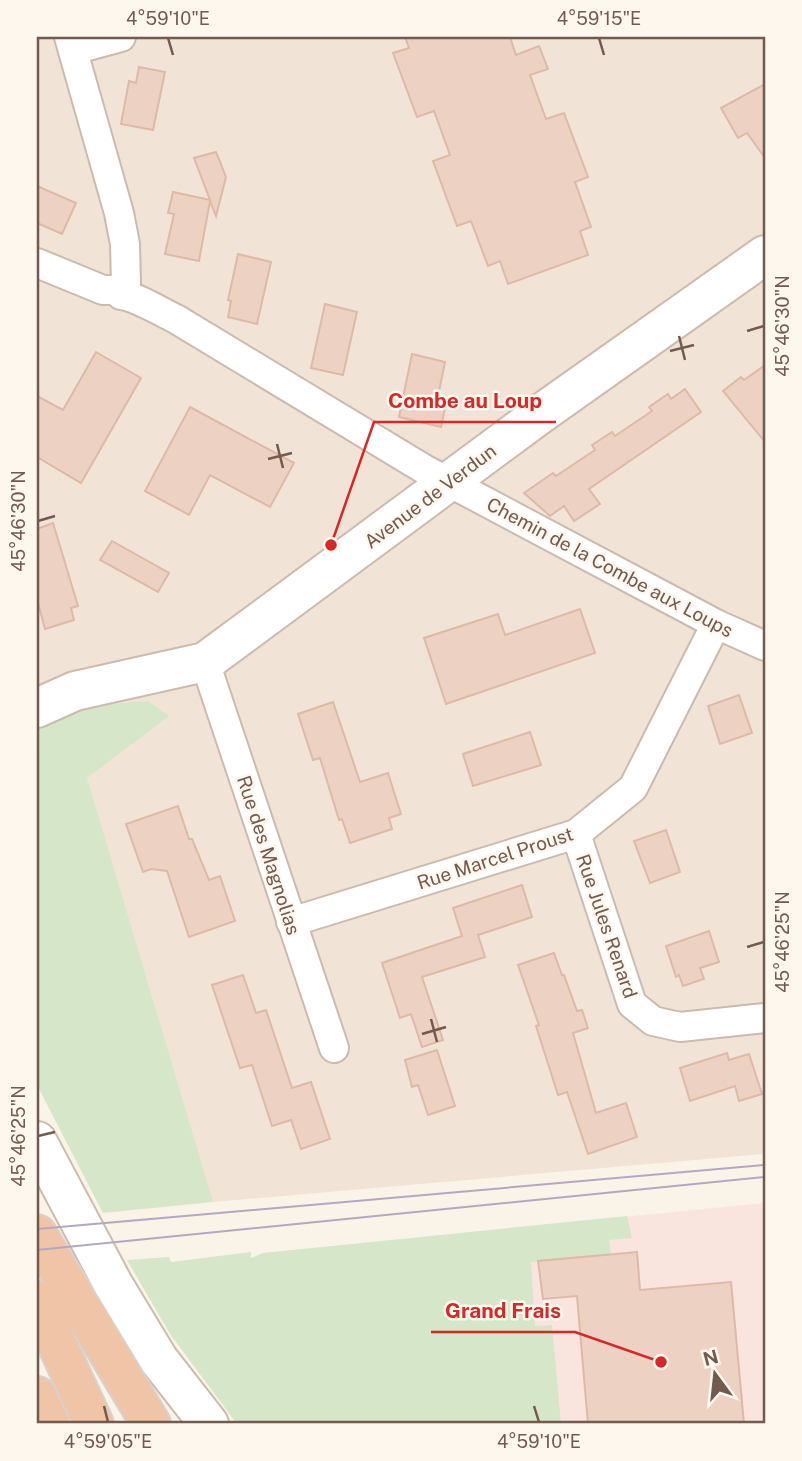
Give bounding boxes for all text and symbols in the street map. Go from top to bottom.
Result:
text: 4°59'10"E [126,8,210,29]
text: 4°59'15"E [557,8,641,29]
text: 45°46'30"N [772,275,793,377]
callout: Combe au Loup [374,380,556,422]
text: Combe au Loup [388,388,542,413]
street label: Avenue de Verdun [360,439,500,553]
text: 45°46'30"N [8,470,29,572]
street label: Chemin de la Combe aux Loups [483,493,737,641]
street label: Rue des Magnolias [233,773,305,937]
street label: Rue Marcel Proust [414,822,576,894]
street label: Rue Jules Renard [572,851,642,1001]
text: 45°46'25"N [772,891,793,993]
text: 45°46'25"N [8,1085,29,1187]
callout: Grand Frais [431,1290,575,1332]
text: Grand Frais [445,1298,561,1323]
north arrow [680,1338,750,1408]
text: N [701,1345,721,1370]
text: 4°59'05"E [64,1431,152,1452]
text: 4°59'10"E [497,1431,581,1452]

